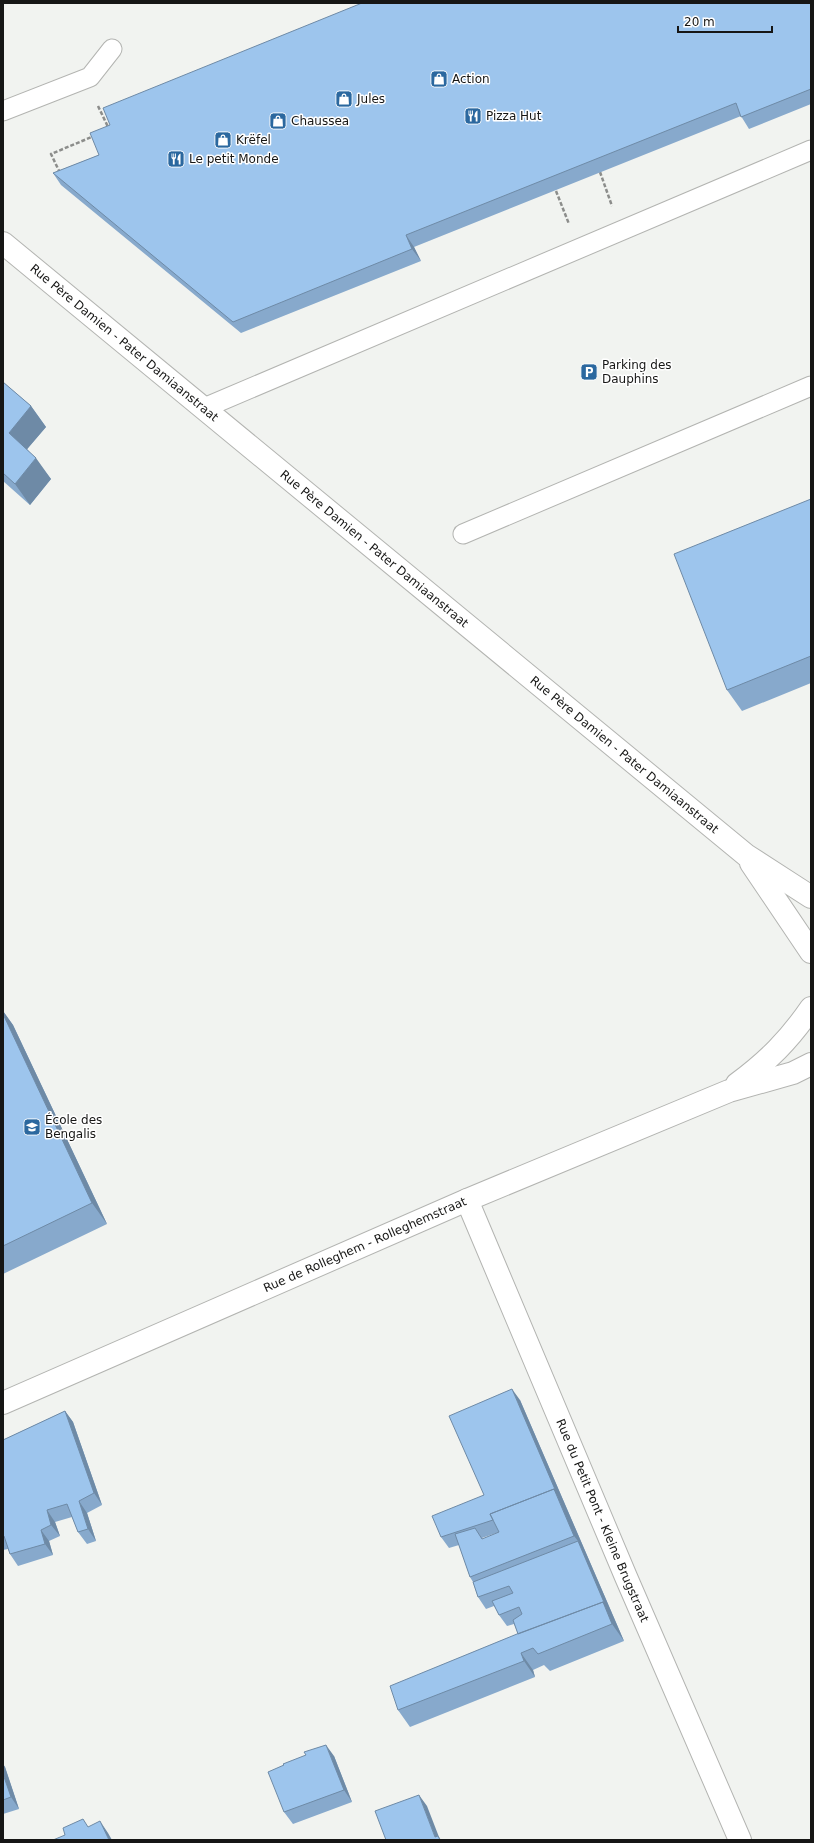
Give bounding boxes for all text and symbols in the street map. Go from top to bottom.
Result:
scale bar [678,8,772,34]
text: 20 m [684,15,715,29]
shop icon: Action [429,69,449,89]
place label: Action [452,72,490,86]
shop icon: Jules [334,89,354,109]
place label: Jules [356,92,385,106]
restaurant icon: Pizza Hut [463,106,483,126]
place label: Pizza Hut [486,109,542,123]
shop icon: Chaussea [268,111,288,131]
place label: Chaussea [291,114,349,128]
shop icon: Krëfel [213,130,233,150]
place label: Krëfel [236,133,271,147]
restaurant icon: Le petit Monde [166,149,186,169]
place label: Le petit Monde [189,152,279,166]
street label: Rue Père Damien - Pater Damiaanstraat [27,261,221,425]
place label: Parking des Dauphins [602,358,672,386]
parking icon: Parking des Dauphins [579,362,599,382]
street label: Rue Père Damien - Pater Damiaanstraat [277,467,471,631]
street label: Rue Père Damien - Pater Damiaanstraat [527,673,722,837]
place label: École des Bengalis [45,1112,102,1141]
school or university icon: École des Bengalis [22,1117,42,1137]
street label: Rue de Rolleghem - Rolleghemstraat [261,1194,469,1295]
street label: Rue du Petit Pont - Kleine Brugstraat [553,1417,652,1625]

